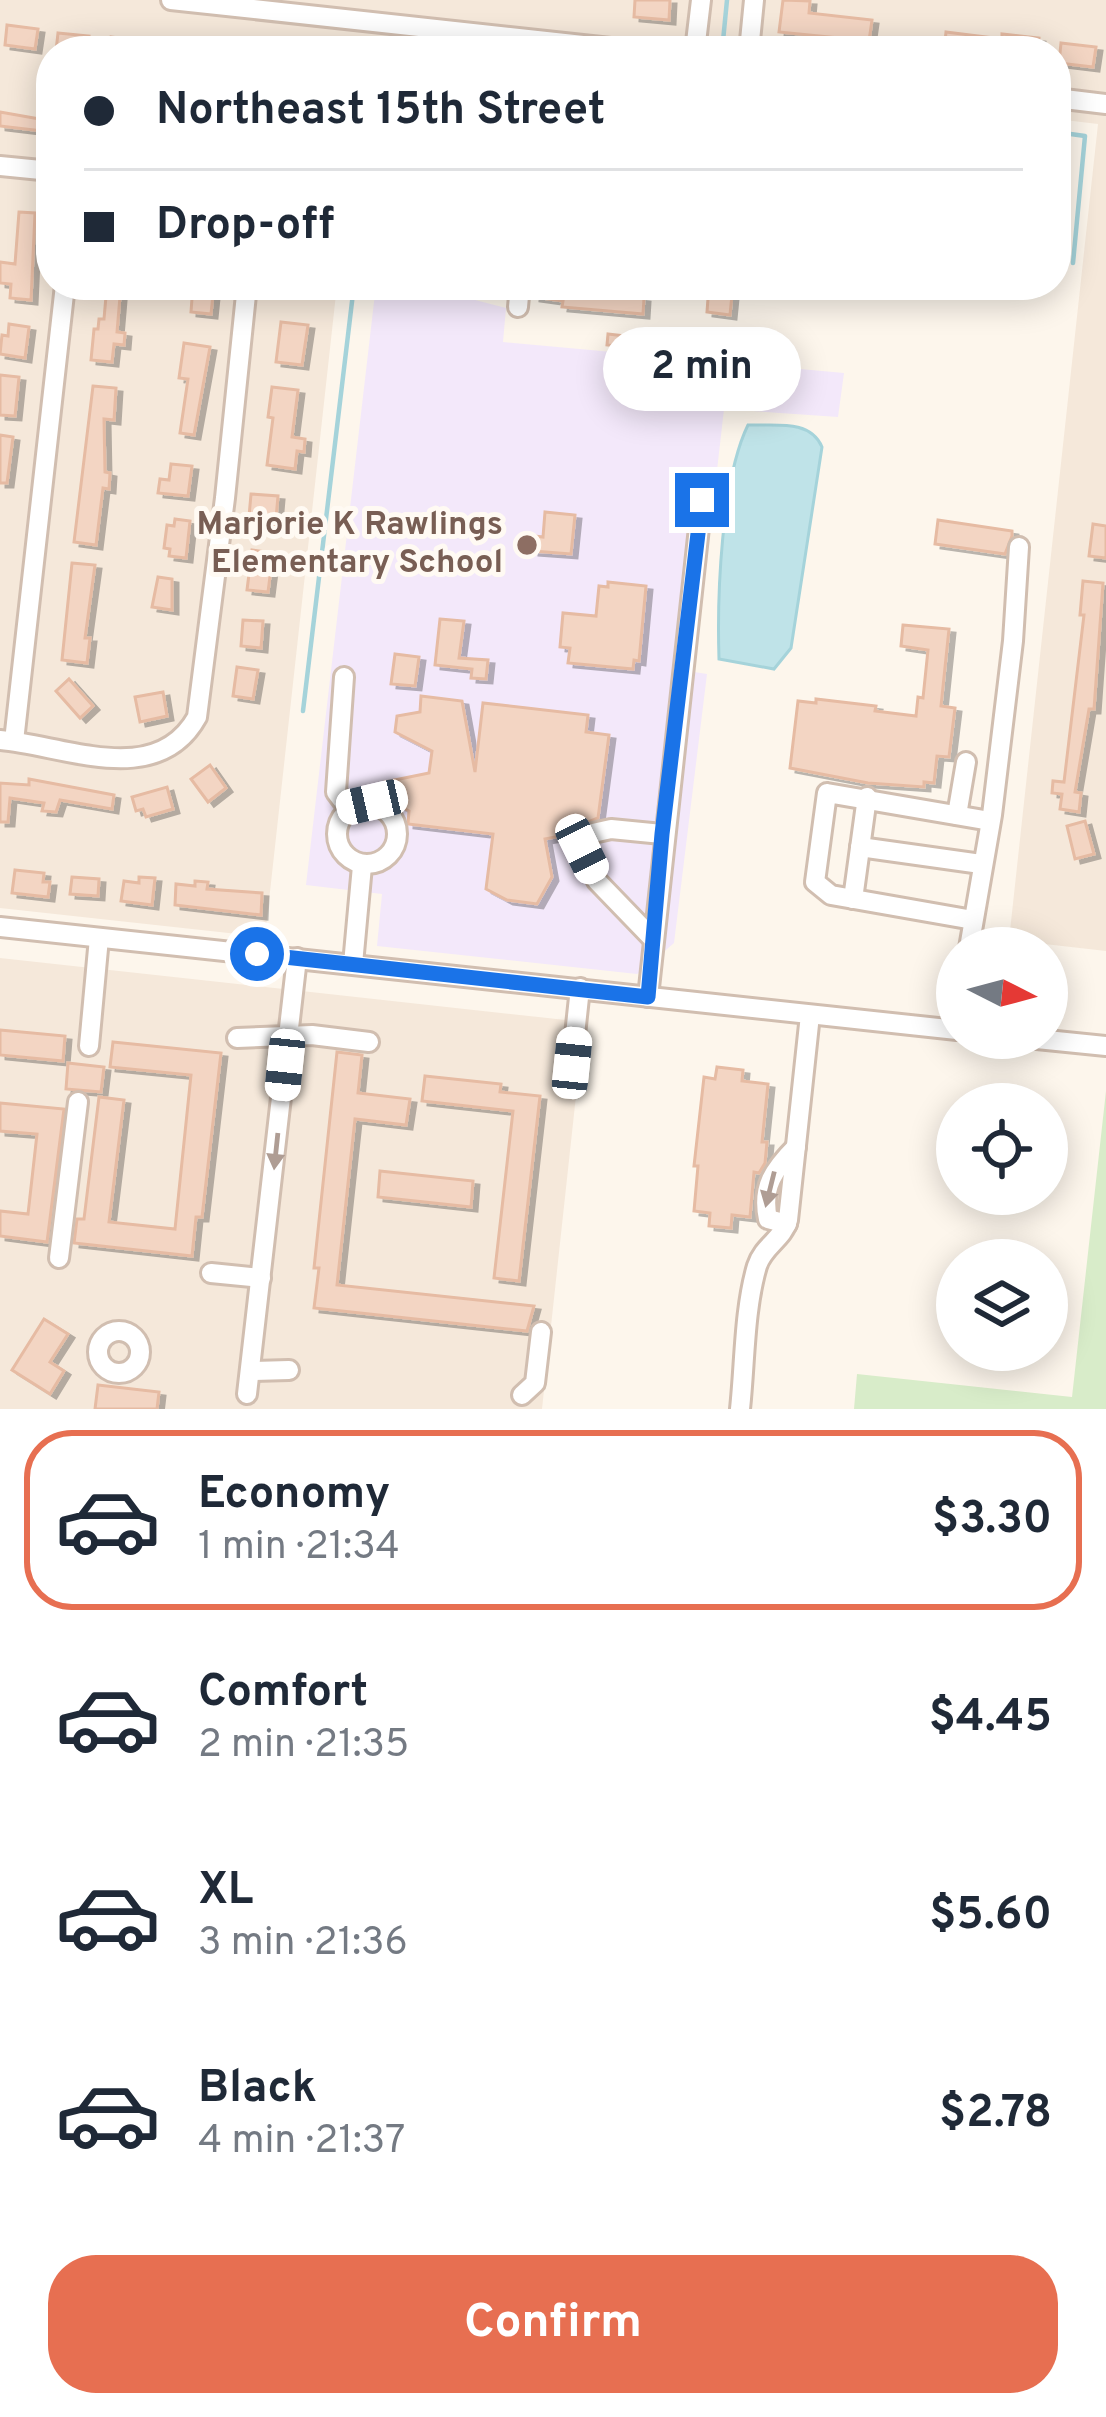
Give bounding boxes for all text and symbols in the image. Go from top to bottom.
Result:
text: Northeast 15th Street [156,83,605,140]
text: Drop-off [156,198,335,255]
callout: 2 min [603,326,801,410]
text: 2 min [651,344,753,393]
route end [675,473,729,527]
place label: Marjorie K Rawlings Elementary School [196,505,503,585]
marker: Marjorie K Rawlings Elementary School [514,532,540,558]
car [333,776,411,828]
car [550,809,614,889]
route start [230,927,284,981]
north arrow [936,927,1068,1059]
map controls [936,927,1068,1371]
car [550,1025,594,1101]
car [263,1027,307,1103]
button: locate [936,1083,1068,1215]
one-way arrow [266,1133,285,1170]
one-way arrow [760,1171,779,1208]
button: layers [936,1239,1068,1371]
icon: car [54,1466,162,1574]
text: Economy [198,1467,390,1524]
text: $3.30 [932,1492,1052,1549]
text: 1 min · 21:34 [198,1524,400,1573]
icon: car [54,1664,162,1772]
text: Comfort [198,1665,368,1722]
text: $4.45 [929,1690,1052,1747]
text: 2 min · 21:35 [198,1722,409,1771]
icon: car [54,1862,162,1970]
text: XL [198,1863,253,1920]
text: $5.60 [929,1888,1052,1945]
text: 3 min · 21:36 [198,1920,408,1969]
icon: car [54,2060,162,2168]
text: Black [198,2061,317,2118]
text: $2.78 [939,2086,1052,2143]
text: 4 min · 21:37 [198,2118,405,2167]
button: Confirm [48,2255,1058,2393]

